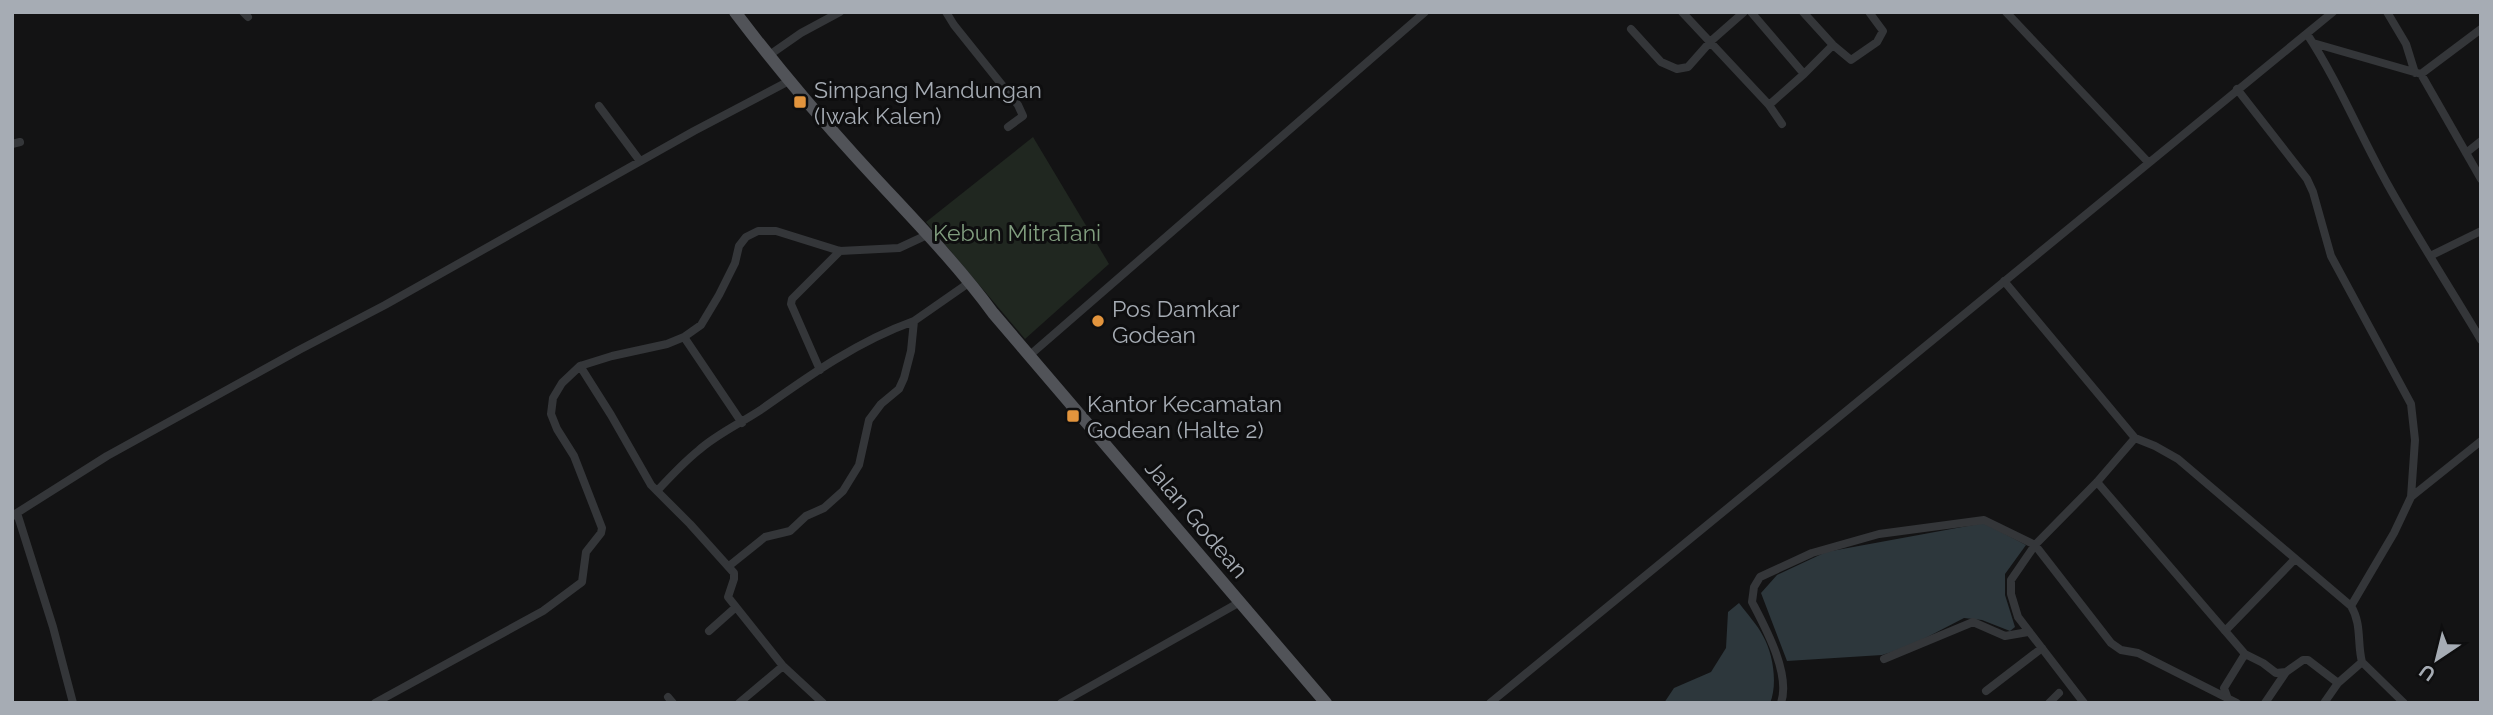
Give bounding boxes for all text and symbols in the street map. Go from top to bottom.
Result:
place label: Simpang Mandungan (Iwak Kalen) [814,76,1042,129]
marker: Simpang Mandungan (Iwak Kalen) [792,94,808,110]
park label: Kebun MitraTani [933,219,1101,246]
place label: Pos Damkar Godean [1112,295,1240,348]
marker: Pos Damkar Godean [1090,313,1106,329]
place label: Kantor Kecamatan Godean (Halte 2) [1087,390,1282,443]
marker: Kantor Kecamatan Godean (Halte 2) [1065,408,1081,424]
street label: Jalan Godean [1140,455,1254,583]
north arrow [2402,624,2472,694]
text: U [2415,660,2439,686]

